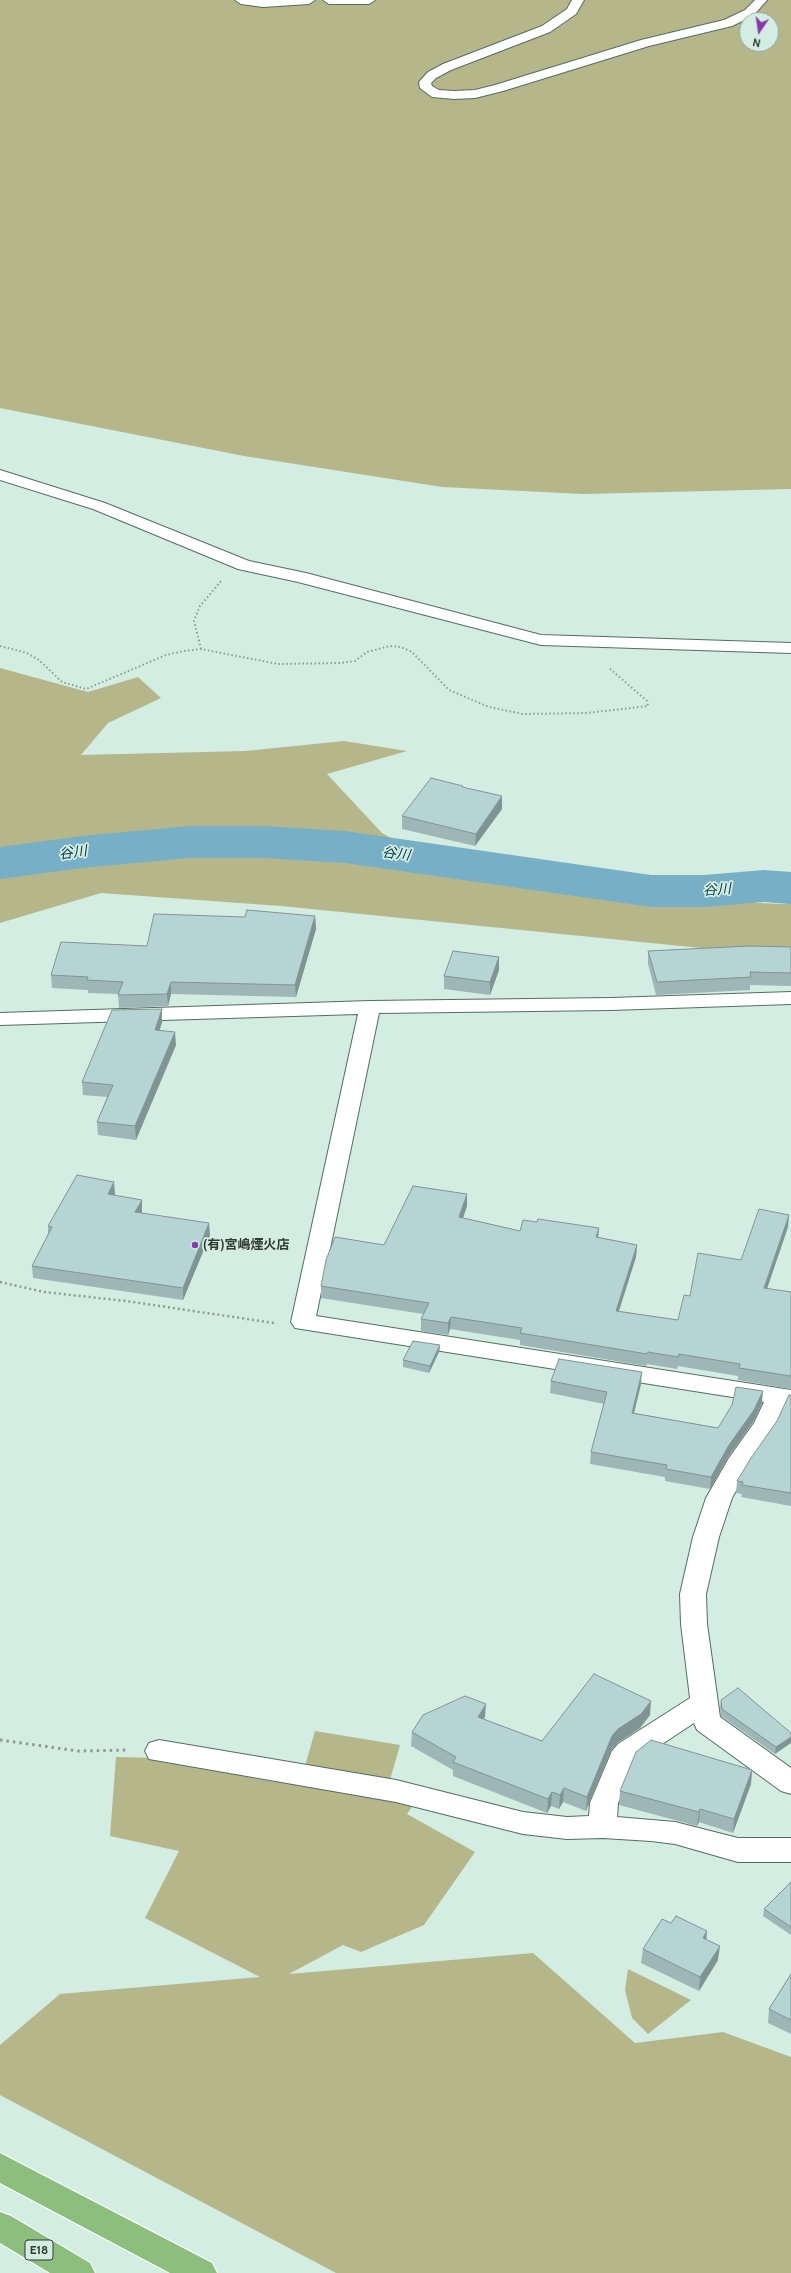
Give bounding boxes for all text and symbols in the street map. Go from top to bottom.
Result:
north arrow [739,12,779,52]
text: N [751,35,762,50]
water label: 谷川 [58,843,88,863]
water label: 谷川 [381,844,411,864]
water label: 谷川 [702,881,732,899]
place label: (有)宮嶋煙火店 [203,1237,290,1253]
marker: (有)宮嶋煙火店 [190,1240,200,1250]
road number: E18 [25,2240,53,2260]

